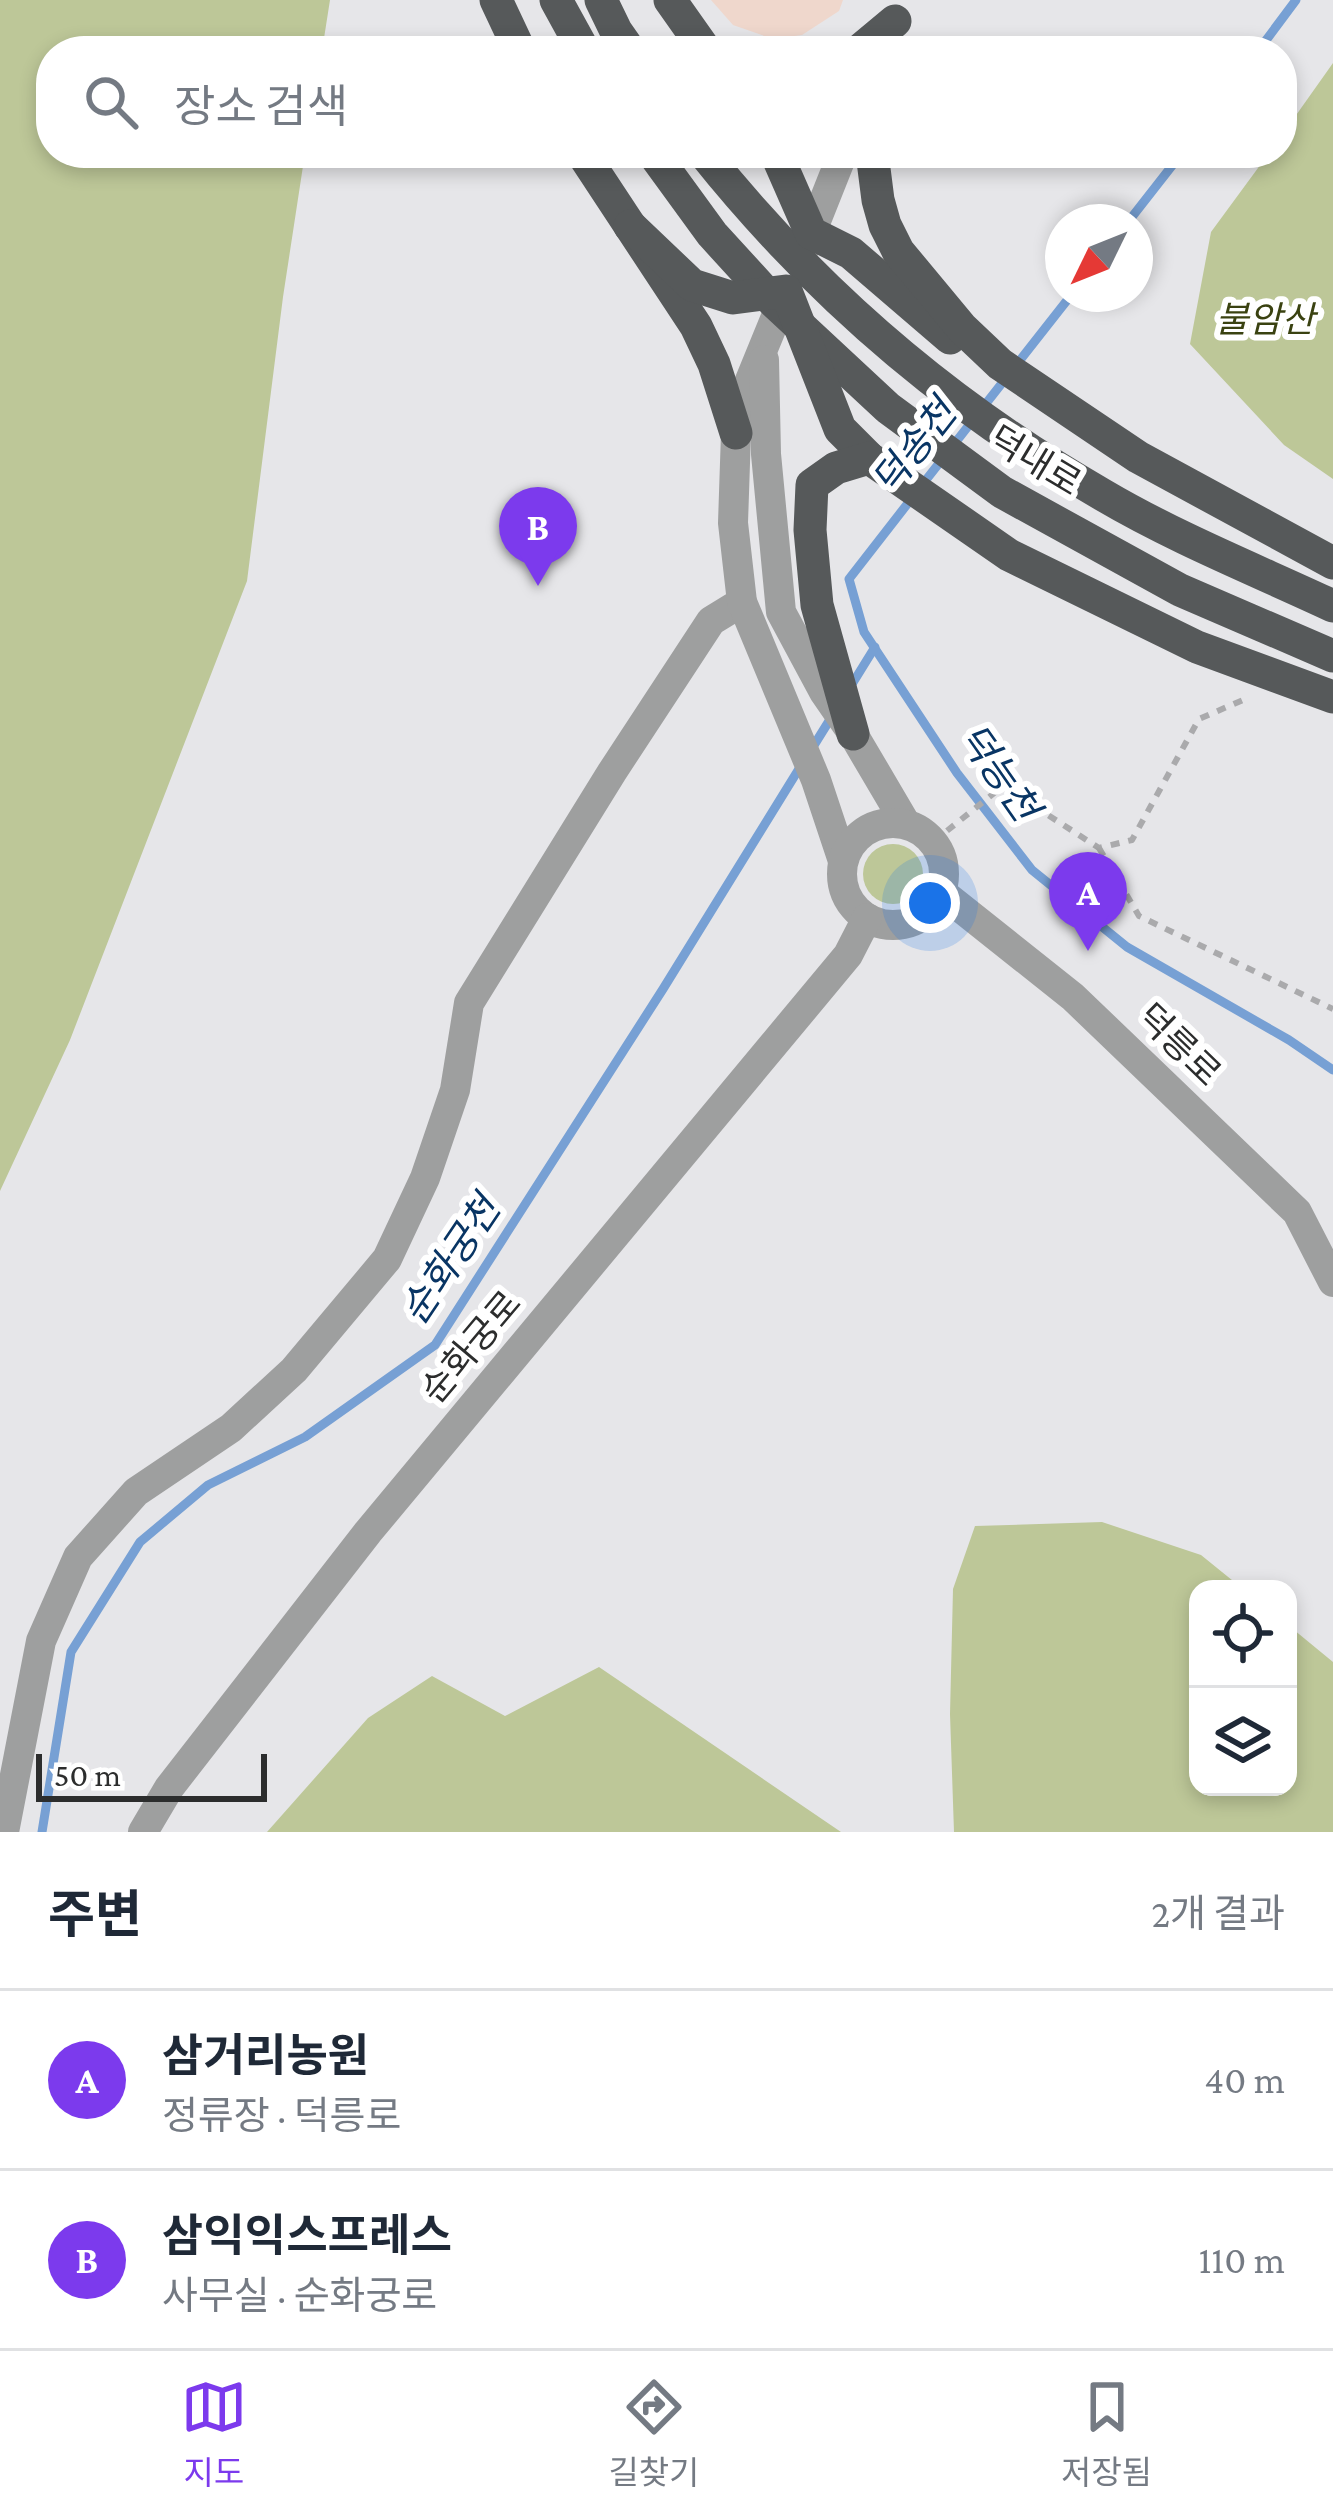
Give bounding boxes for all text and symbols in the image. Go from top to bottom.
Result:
search box [36,36,1297,168]
icon: search [78,69,144,135]
text: 장소 검색 [174,82,348,132]
north arrow [1045,204,1153,312]
park label: 불암산 [1215,300,1319,340]
water label: 덕송천 [864,388,967,503]
street label: 덕내로 [982,418,1088,504]
pin: B [499,487,577,586]
water label: 덕능천 [951,716,1050,832]
pin: A [1049,852,1127,951]
your location [900,873,960,933]
street label: 덕릉로 [1129,996,1229,1094]
water label: 순화궁천 [392,1185,510,1332]
street label: 순화궁로 [413,1283,529,1411]
map controls [1189,1580,1297,1796]
button: locate [1189,1580,1297,1688]
button: layers [1189,1688,1297,1796]
scale bar [36,1748,267,1801]
text: 50 m [54,1756,121,1793]
text: 주변 [48,1886,142,1943]
text: 2개 결과 [1151,1892,1285,1935]
text: 삼거리농원 [162,2031,369,2081]
text: A [75,2058,99,2101]
text: 40 m [1204,2058,1285,2101]
text: 정류장 · 덕릉로 [162,2094,401,2137]
text: 삼익익스프레스 [162,2211,452,2261]
text: B [76,2238,98,2281]
text: 110 m [1198,2238,1285,2281]
text: 사무실 · 순화궁로 [162,2274,437,2317]
tab: 지도 [181,2374,247,2494]
tab: 길찾기 [608,2374,699,2494]
tab: 저장됨 [1061,2374,1152,2494]

